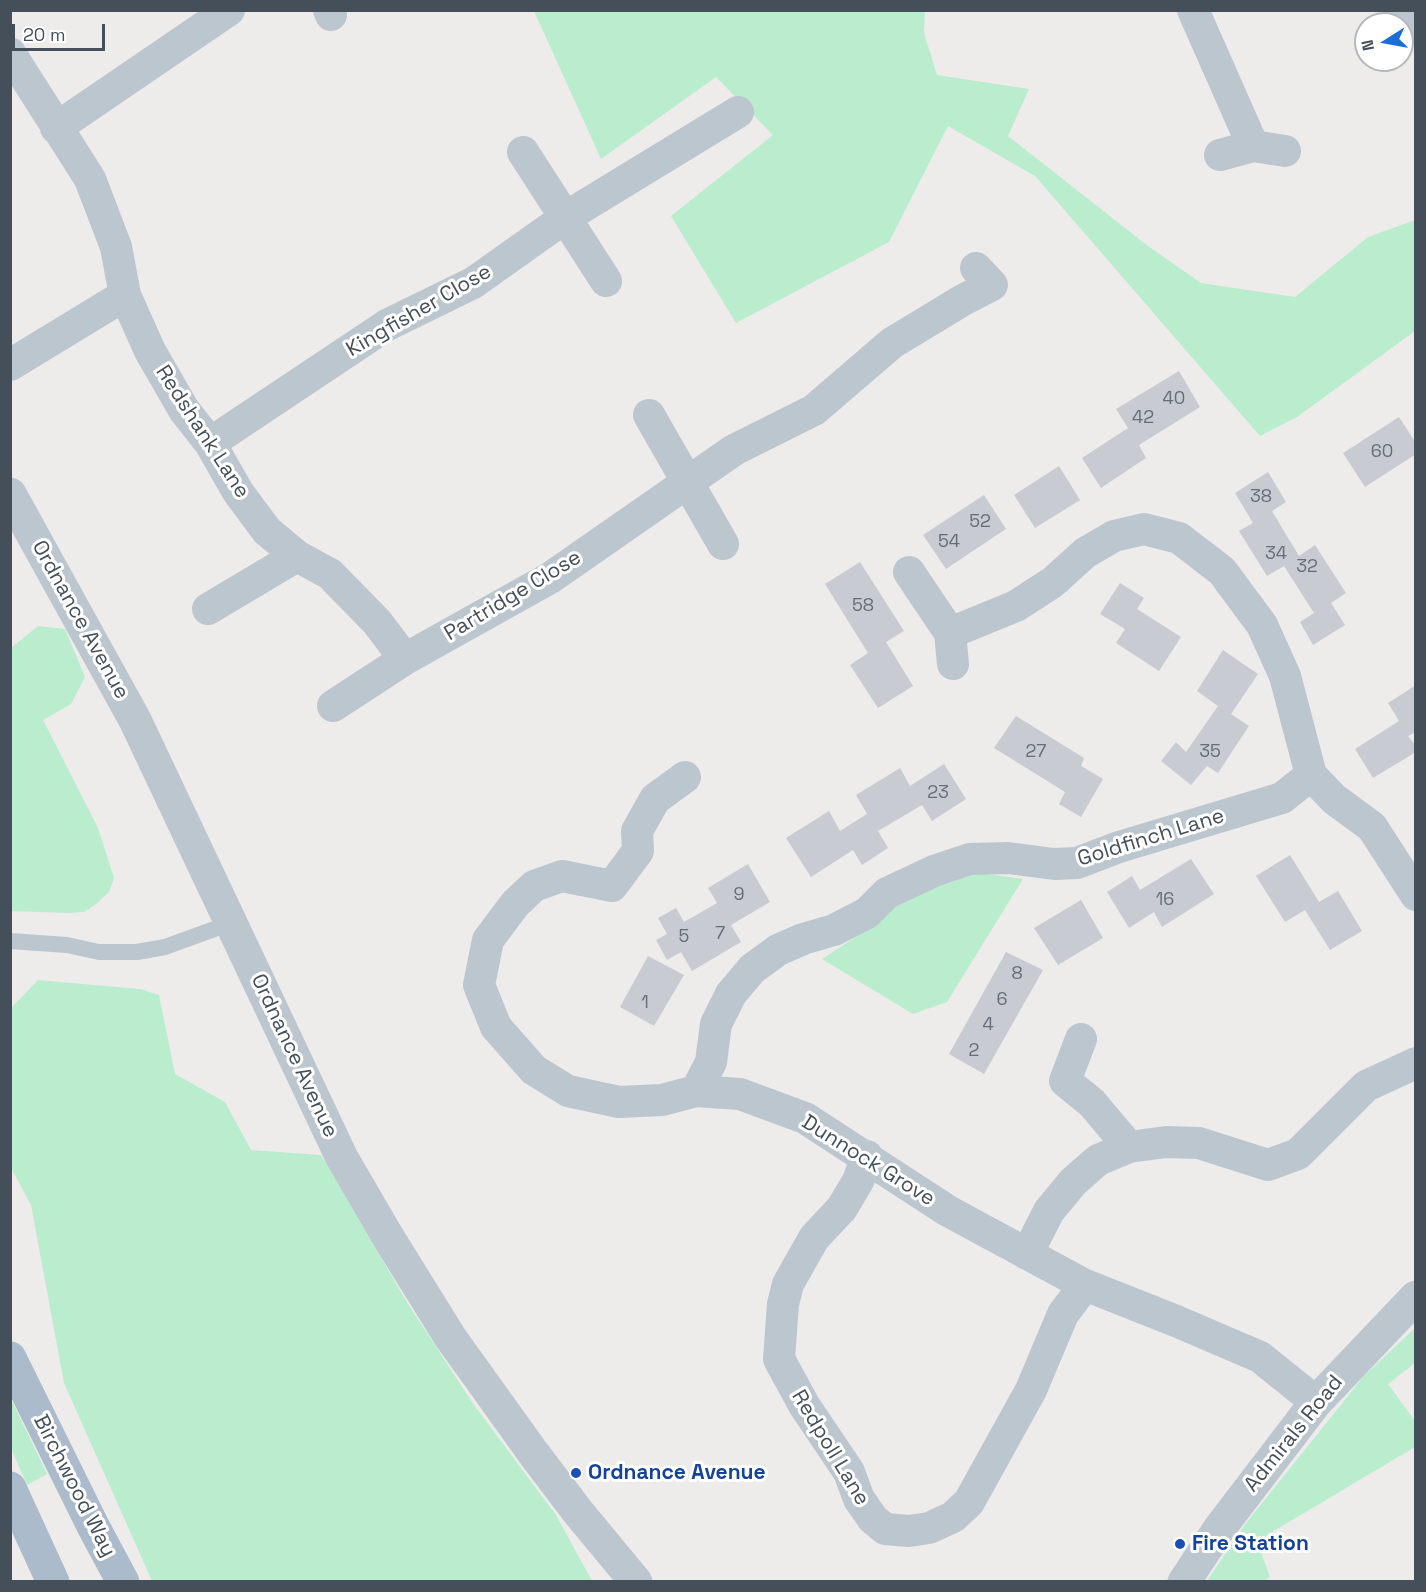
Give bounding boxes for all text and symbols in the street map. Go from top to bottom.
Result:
scale bar [15,12,108,50]
north arrow [1354,12,1414,72]
text: 20 m [23,23,66,46]
text: N [1356,38,1379,52]
street label: Kingfisher Close [342,259,496,363]
street label: Redshank Lane [150,361,254,503]
house number: 40 [1163,388,1185,410]
house number: 42 [1132,407,1154,429]
house number: 60 [1371,441,1393,463]
house number: 38 [1250,486,1272,508]
house number: 52 [969,511,991,533]
house number: 54 [938,531,960,553]
street label: Ordnance Avenue [26,536,134,704]
house number: 34 [1265,543,1287,565]
street label: Partridge Close [440,545,586,647]
house number: 32 [1296,556,1318,578]
house number: 58 [852,595,874,617]
house number: 27 [1026,741,1046,763]
house number: 35 [1199,741,1221,763]
house number: 23 [927,782,949,804]
street label: Goldfinch Lane [1075,804,1227,872]
house number: 9 [733,884,745,906]
house number: 16 [1156,889,1174,911]
house number: 7 [715,923,725,945]
house number: 5 [679,926,689,948]
house number: 8 [1011,963,1023,985]
street label: Ordnance Avenue [245,970,343,1142]
house number: 6 [996,989,1008,1011]
house number: 1 [641,992,649,1014]
house number: 4 [982,1014,994,1036]
house number: 2 [969,1040,979,1062]
street label: Dunnock Grove [797,1110,939,1212]
street label: Admirals Road [1239,1371,1349,1497]
street label: Redpoll Lane [786,1386,874,1510]
street label: Birchwood Way [27,1411,121,1561]
place label: Ordnance Avenue [588,1460,766,1486]
marker: Ordnance Avenue [569,1466,583,1480]
place label: Fire Station [1192,1531,1309,1557]
marker: Fire Station [1173,1537,1187,1551]

